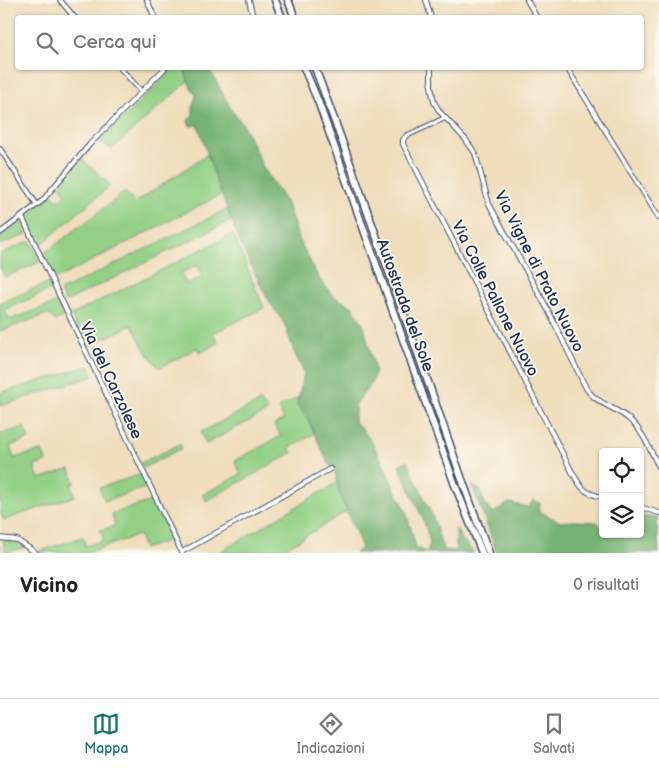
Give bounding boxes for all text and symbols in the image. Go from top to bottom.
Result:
search box [15,15,644,70]
icon: search [33,29,61,57]
text: Cerca qui [73,31,156,54]
street label: Via Vigne di Prato Nuovo [490,188,588,355]
street label: Via Colle Pallone Nuovo [447,218,542,380]
street label: Autostrada del Sole [372,237,438,375]
street label: Via del Carzolese [75,319,146,443]
map controls [599,448,644,538]
button: locate [599,448,644,493]
button: layers [599,493,644,538]
text: Vicino [20,573,78,598]
text: 0 risultati [573,576,639,595]
tab: Mappa [84,710,128,757]
tab: Indicazioni [297,710,365,757]
tab: Salvati [533,710,575,757]

